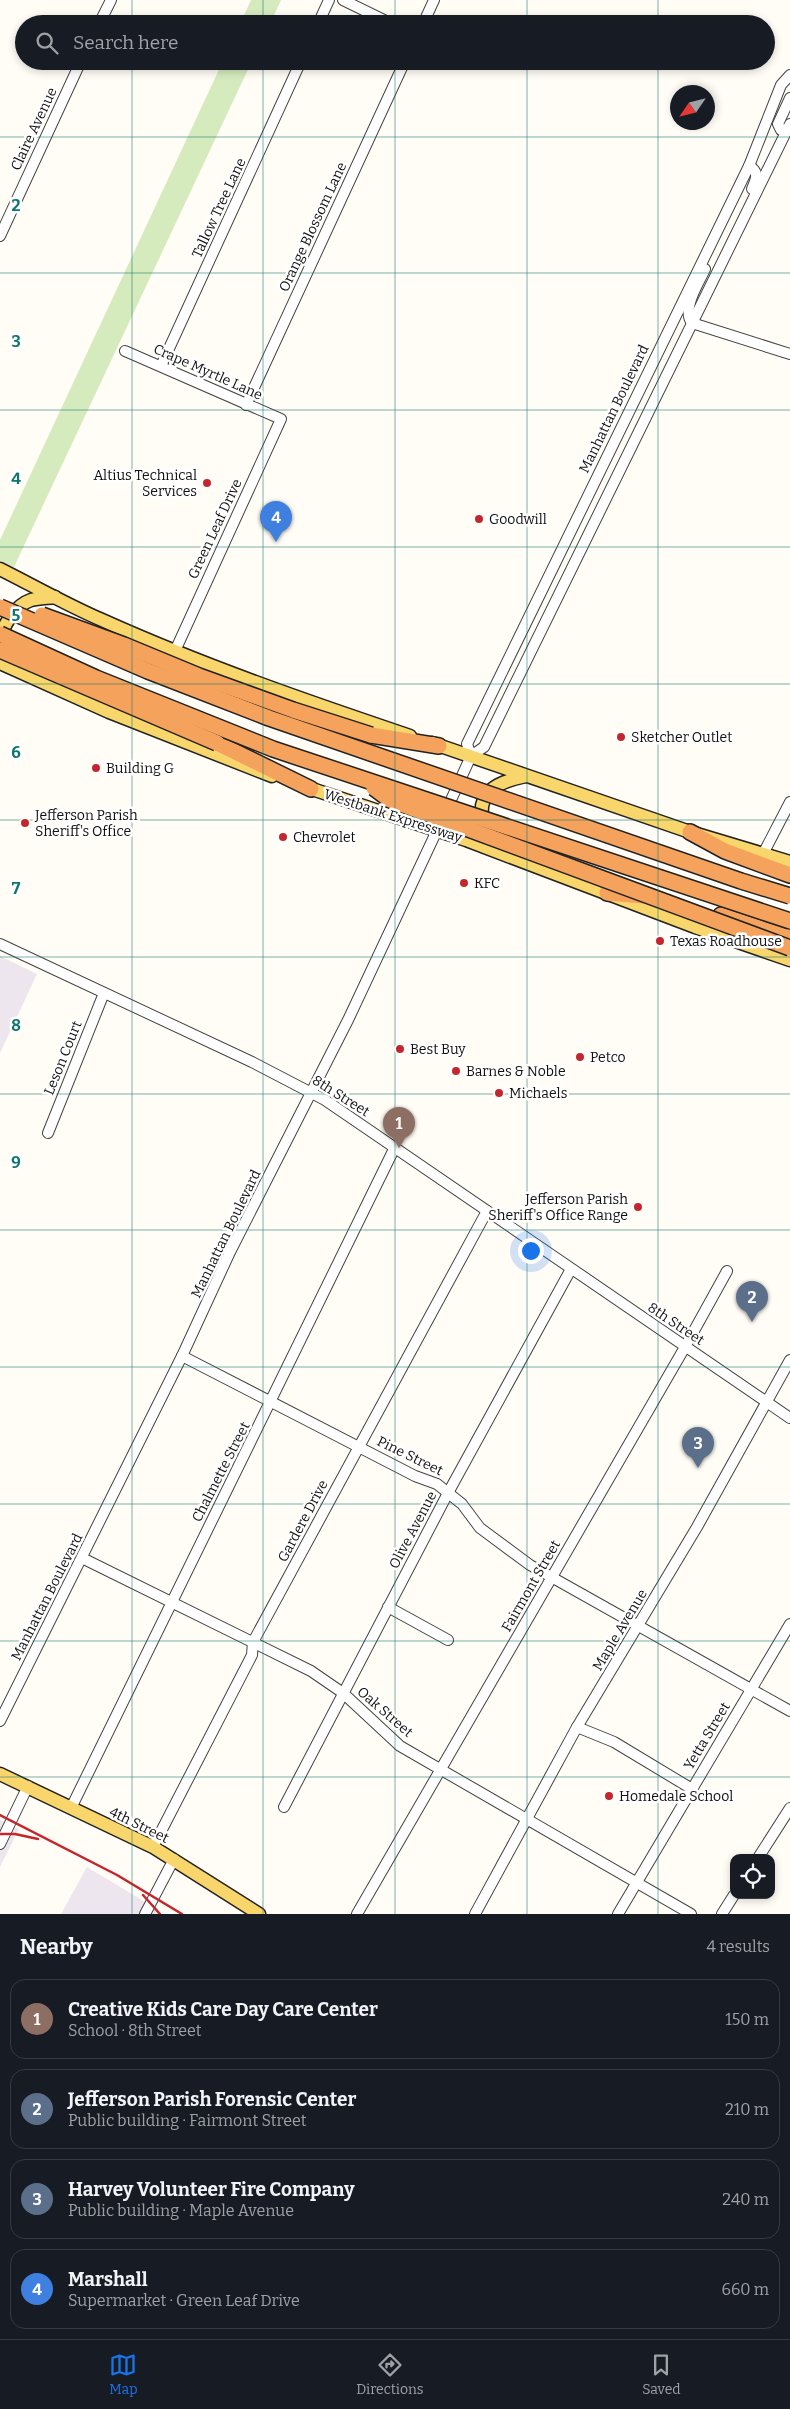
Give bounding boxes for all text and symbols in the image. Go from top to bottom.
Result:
search box [15,15,775,70]
icon: search [33,29,61,57]
text: Search here [73,31,178,54]
street label: Claire Avenue [7,85,61,173]
north arrow [670,85,715,130]
street label: Tallow Tree Lane [188,155,250,261]
street label: Orange Blossom Lane [276,160,350,294]
text: 2 [11,196,21,215]
text: 3 [11,332,21,351]
street label: Crape Myrtle Lane [151,340,265,404]
street label: Manhattan Boulevard [576,342,652,476]
place label: Altius Technical Services [93,467,197,500]
text: 4 [11,469,21,488]
street label: Green Leaf Drive [184,476,246,582]
marker: Altius Technical Services [201,477,213,489]
pin: 4 [260,501,292,542]
place label: Goodwill [489,511,547,528]
marker: Goodwill [473,513,485,525]
text: 5 [12,606,21,625]
place label: Sketcher Outlet [631,729,732,746]
marker: Sketcher Outlet [615,731,627,743]
text: 6 [11,743,21,762]
place label: Building G [106,760,174,777]
marker: Building G [90,762,102,774]
street label: Westbank Expressway [322,786,465,847]
place label: Jefferson Parish Sheriff's Office [34,807,138,840]
marker: Jefferson Parish Sheriff's Office [19,817,31,829]
place label: Chevrolet [293,829,356,846]
marker: Chevrolet [277,831,289,843]
place label: KFC [474,875,500,892]
marker: KFC [458,877,470,889]
text: 7 [12,879,21,898]
place label: Texas Roadhouse [670,933,782,950]
marker: Texas Roadhouse [654,935,666,947]
text: 8 [11,1016,21,1035]
street label: Leson Court [40,1019,86,1097]
place label: Best Buy [410,1041,466,1058]
marker: Best Buy [394,1043,406,1055]
place label: Petco [590,1049,626,1066]
marker: Petco [574,1051,586,1063]
place label: Barnes & Noble [466,1063,566,1080]
marker: Barnes & Noble [450,1065,462,1077]
street label: 8th Street [309,1072,373,1120]
place label: Michaels [509,1085,567,1102]
marker: Michaels [493,1087,505,1099]
pin: 1 [383,1107,415,1148]
text: 9 [11,1153,21,1172]
street label: Manhattan Boulevard [188,1167,264,1301]
place label: Jefferson Parish Sheriff's Office Range [488,1191,628,1224]
marker: Jefferson Parish Sheriff's Office Range [632,1201,644,1213]
your location [518,1238,544,1264]
pin: 2 [736,1281,768,1322]
street label: 8th Street [645,1299,707,1349]
street label: Chalmette Street [188,1419,254,1525]
pin: 3 [682,1427,714,1468]
street label: Pine Street [374,1433,446,1479]
street label: Gardere Drive [274,1477,332,1565]
street label: Olive Avenue [386,1488,440,1572]
street label: Manhattan Boulevard [8,1531,86,1663]
street label: Fairmont Street [498,1537,564,1635]
street label: Maple Avenue [589,1586,651,1674]
street label: Oak Street [354,1683,416,1741]
street label: Yetta Street [680,1699,734,1773]
place label: Homedale School [619,1788,733,1805]
marker: Homedale School [603,1790,615,1802]
street label: 4th Street [106,1803,172,1847]
map controls [730,1854,775,1899]
button: locate [730,1854,775,1899]
text: Nearby [20,1934,93,1960]
text: 4 results [707,1937,770,1956]
text: Creative Kids Care Day Care Center [68,1998,378,2021]
text: 1 [34,2010,40,2029]
text: 150 m [725,2010,769,2029]
text: School · 8th Street [68,2021,201,2040]
text: Jefferson Parish Forensic Center [68,2088,356,2111]
text: 2 [32,2100,42,2119]
text: 210 m [725,2100,769,2119]
text: Public building · Fairmont Street [68,2111,307,2130]
text: Harvey Volunteer Fire Company [68,2178,355,2201]
text: 3 [32,2190,42,2209]
text: 240 m [722,2190,769,2209]
text: Public building · Maple Avenue [68,2201,294,2220]
text: Marshall [68,2268,148,2291]
text: 4 [32,2280,42,2299]
text: 660 m [721,2280,769,2299]
text: Supermarket · Green Leaf Drive [68,2291,300,2310]
tab: Map [109,2351,138,2398]
tab: Directions [356,2351,424,2398]
tab: Saved [642,2351,681,2398]

